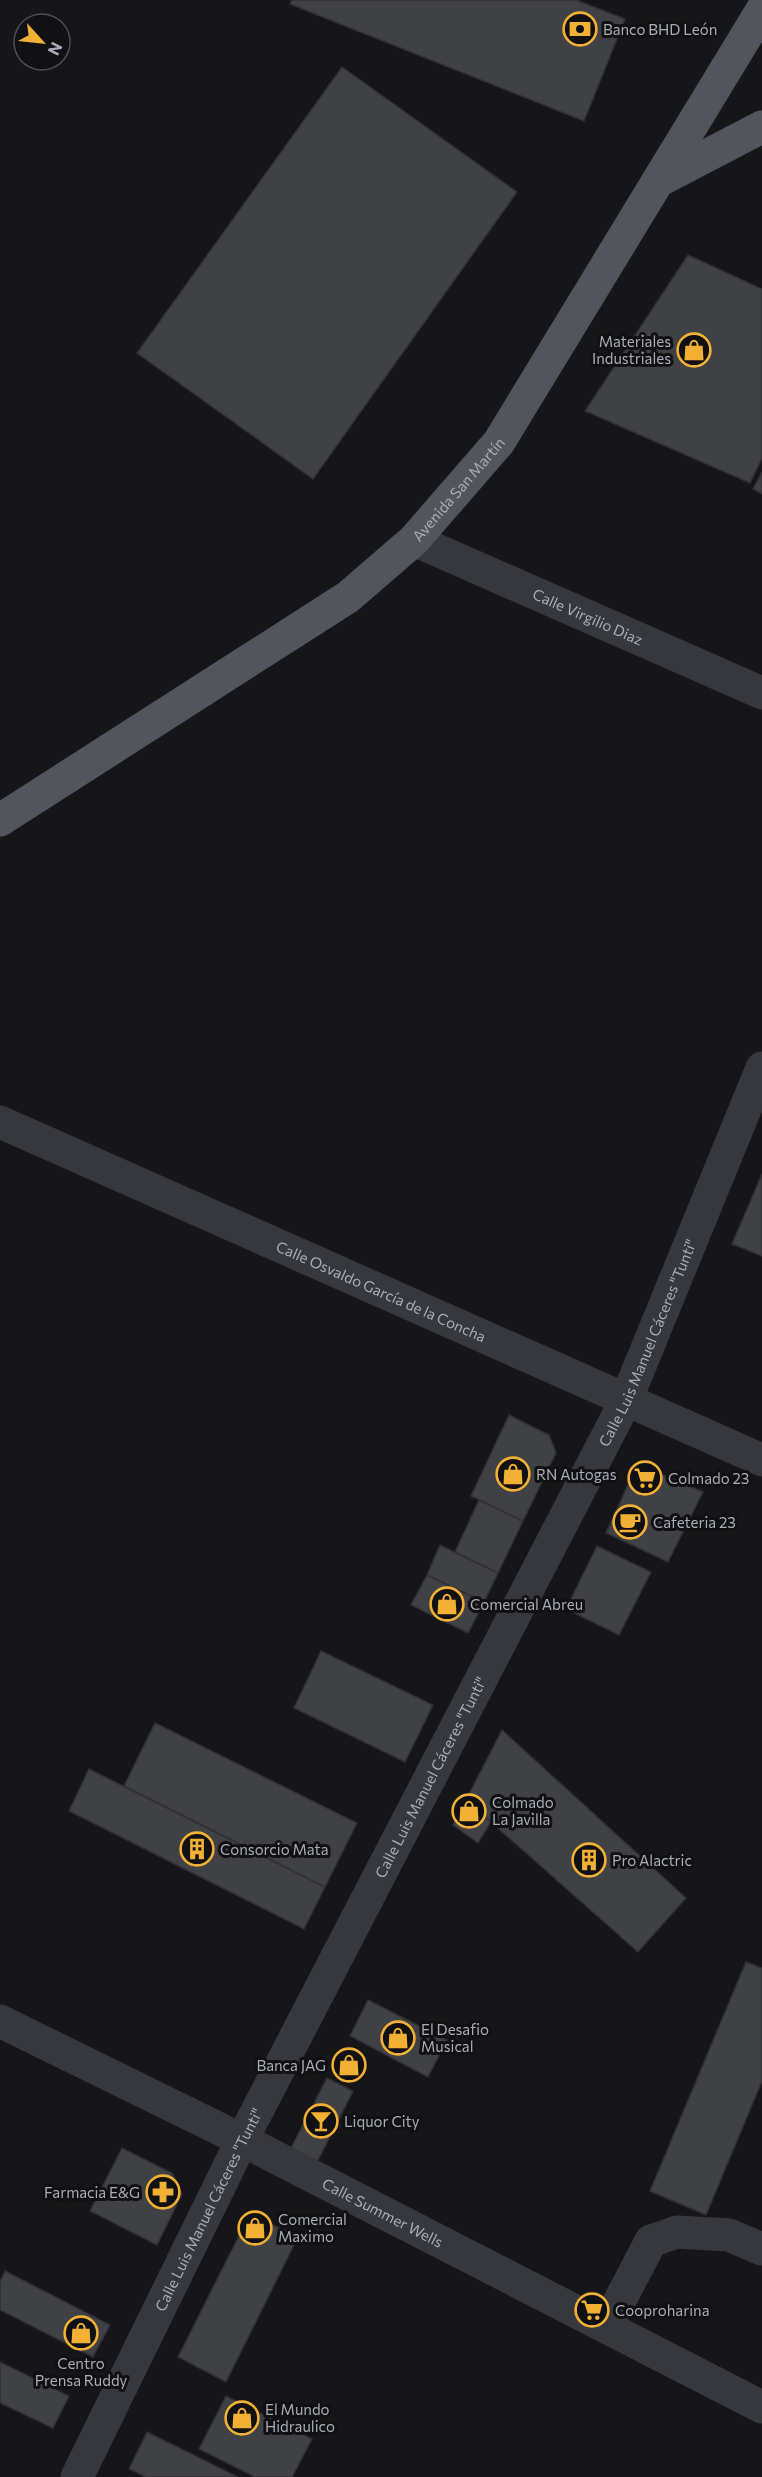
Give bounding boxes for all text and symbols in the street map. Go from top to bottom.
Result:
bank icon: Banco BHD León [562,11,598,47]
north arrow [12,12,72,72]
place label: Banco BHD León [603,20,717,38]
text: N [45,39,67,59]
place label: Materiales Industriales [592,332,671,367]
shop icon: Materiales Industriales [676,332,712,368]
street label: Avenida San Martín [408,433,508,545]
street label: Calle Virgilio Diaz [530,584,646,649]
street label: Calle Luis Manuel Cáceres "Tunti" [595,1236,700,1449]
street label: Calle Osvaldo García de la Concha [273,1237,489,1345]
shop icon: RN Autogas [495,1456,531,1492]
supermarket icon: Colmado 23 [627,1460,663,1496]
place label: RN Autogas [536,1465,617,1483]
place label: Colmado 23 [668,1469,749,1487]
cafe icon: Cafeteria 23 [612,1504,648,1540]
place label: Cafeteria 23 [653,1513,736,1531]
shop icon: Comercial Abreu [429,1586,465,1622]
place label: Comercial Abreu [470,1595,583,1613]
street label: Calle Luis Manuel Cáceres "Tunti" [371,1674,490,1881]
shop icon: Colmado La Javilla [451,1793,487,1829]
place label: Colmado La Javilla [492,1793,554,1828]
building icon: Consorcio Mata [179,1831,215,1867]
place label: Consorcio Mata [220,1840,329,1858]
building icon: Pro Alactric [571,1842,607,1878]
place label: Pro Alactric [612,1851,692,1869]
shop icon: El Desafio Musical [380,2020,416,2056]
place label: El Desafio Musical [421,2020,489,2055]
shop icon: Banca JAG [331,2047,367,2083]
place label: Banca JAG [256,2056,326,2074]
bar icon: Liquor City [303,2103,339,2139]
street label: Calle Luis Manuel Cáceres "Tunti" [151,2105,266,2314]
place label: Liquor City [344,2112,420,2130]
pharmacy icon: Farmacia E&G [145,2174,181,2210]
street label: Calle Summer Wells [319,2174,446,2251]
place label: Farmacia E&G [44,2183,140,2201]
shop icon: Comercial Maximo [237,2210,273,2246]
place label: Comercial Maximo [278,2210,347,2245]
supermarket icon: Cooproharina [574,2292,610,2328]
place label: Cooproharina [615,2301,710,2319]
shop icon: Centro Prensa Ruddy [63,2315,99,2351]
place label: Centro Prensa Ruddy [35,2354,128,2389]
shop icon: El Mundo Hidraulico [224,2400,260,2436]
place label: El Mundo Hidraulico [265,2400,335,2435]

